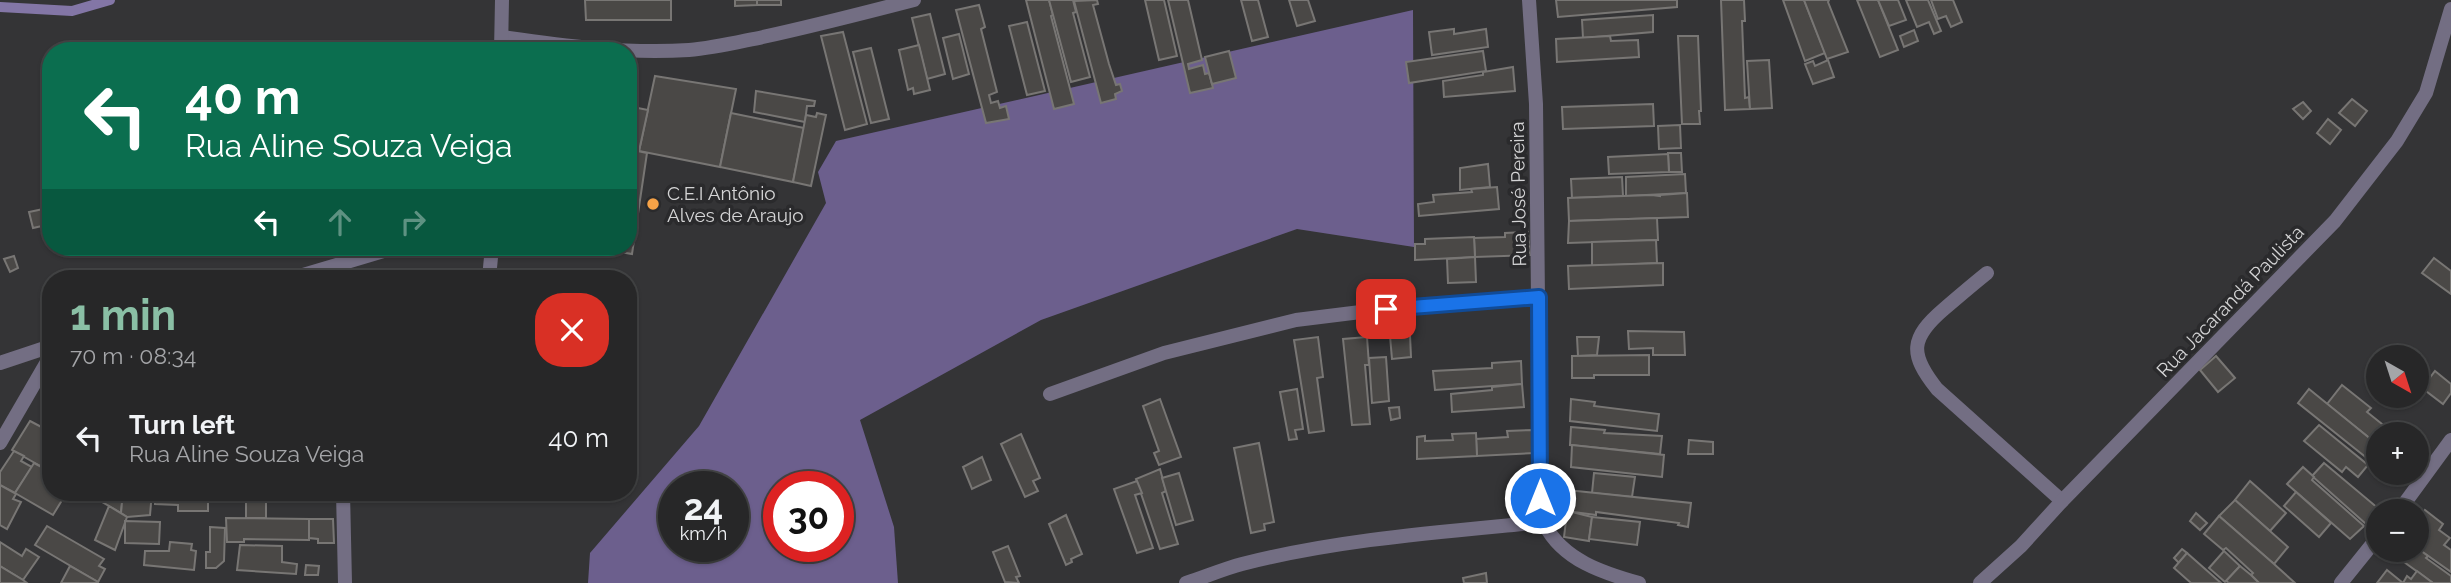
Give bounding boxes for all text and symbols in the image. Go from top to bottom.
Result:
text: 40 m [185,68,300,125]
icon: left [70,70,161,161]
street label: Rua José Pereira [1506,121,1530,267]
text: Rua Aline Souza Veiga [185,127,512,164]
place label: C.E.I Antônio Alves de Araujo [667,182,804,226]
marker: C.E.I Antônio Alves de Araujo [645,196,661,212]
icon: left [248,203,286,241]
icon: ahead [321,203,359,241]
icon: right [394,203,432,241]
street label: Rua Jacarandá Paulista [2152,221,2308,381]
pin [1356,279,1416,339]
icon: arrive [1367,290,1405,328]
text: 1 min [70,291,176,340]
button: close [535,293,609,367]
text: 70 m · 08:34 [70,342,196,369]
north arrow [2366,345,2429,408]
map controls [2366,345,2429,562]
text: Turn left [129,410,235,440]
icon: left [70,419,108,457]
button: + [2366,422,2429,485]
text: 40 m [548,423,609,453]
text: Rua Aline Souza Veiga [129,440,364,467]
position arrow [1503,461,1577,535]
speed limit sign: 30 [763,471,854,562]
text: 24 [684,487,723,528]
button: − [2366,499,2429,562]
text: km/h [680,523,727,544]

